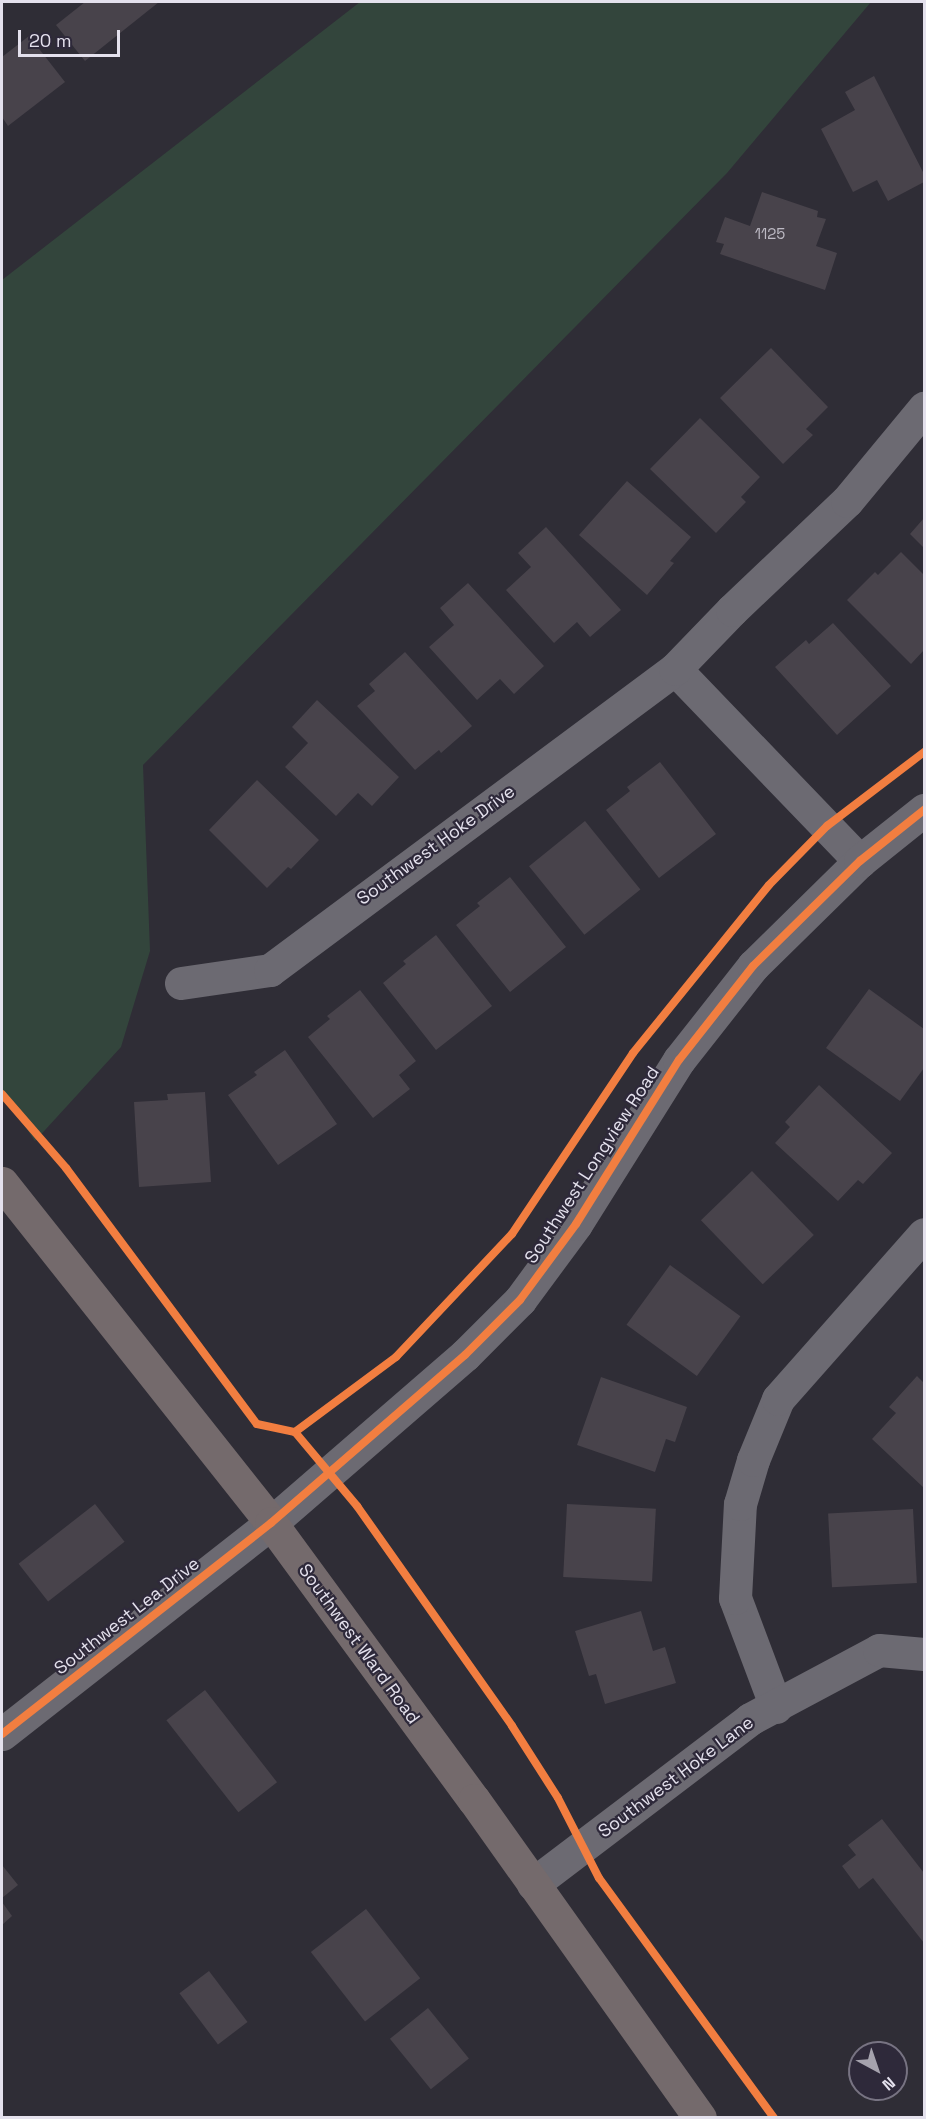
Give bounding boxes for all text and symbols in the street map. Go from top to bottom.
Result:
scale bar [21,18,123,56]
text: 20 m [29,29,72,52]
house number: 1125 [755,225,785,243]
street label: Southwest Hoke Drive [353,780,519,910]
street label: Southwest Longview Road [520,1062,664,1268]
street label: Southwest Lea Drive [50,1553,204,1679]
street label: Southwest Ward Road [294,1560,424,1728]
street label: Southwest Hoke Lane [594,1712,758,1842]
north arrow [848,2041,908,2101]
text: N [878,2072,899,2095]

